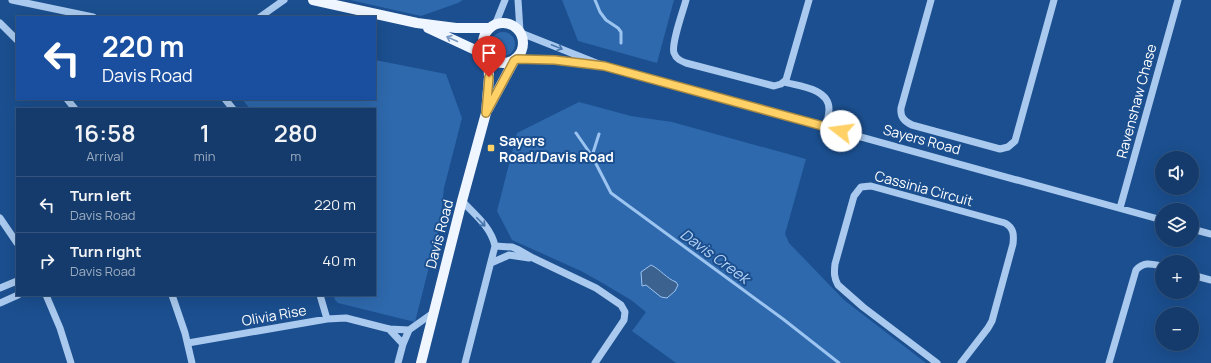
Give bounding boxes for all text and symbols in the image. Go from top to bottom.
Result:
text: 220 m [102,27,185,65]
icon: left [36,32,88,84]
one-way arrow [446,35,458,42]
pin [472,36,506,77]
icon: arrive [478,42,500,64]
street label: Ravenshaw Chase [1112,42,1160,160]
one-way arrow [551,44,563,51]
text: Davis Road [102,63,193,87]
position arrow [820,110,862,152]
text: 16:58 [74,116,136,149]
text: 1 [200,116,210,149]
text: 280 [274,116,318,149]
street label: Sayers Road [881,120,963,158]
place label: Sayers Road/Davis Road [499,131,614,166]
marker: Sayers Road/Davis Road [486,143,496,153]
text: Arrival [86,147,123,165]
text: min [194,147,216,165]
text: m [290,147,301,165]
map controls [1155,151,1199,351]
button: sound [1155,151,1199,195]
street label: Cassinia Circuit [873,166,976,210]
text: Turn left [70,185,132,206]
icon: left [36,194,58,216]
text: 220 m [314,194,356,215]
street label: Davis Road [421,197,457,271]
button: layers [1155,203,1199,247]
text: Davis Road [70,206,136,224]
one-way arrow [477,217,486,227]
water label: Davis Creek [676,224,756,290]
text: Turn right [70,241,141,262]
icon: right [36,250,58,272]
text: 40 m [322,250,356,271]
button: + [1155,255,1199,299]
text: Davis Road [70,262,136,280]
street label: Olivia Rise [240,300,308,330]
button: − [1155,307,1199,351]

